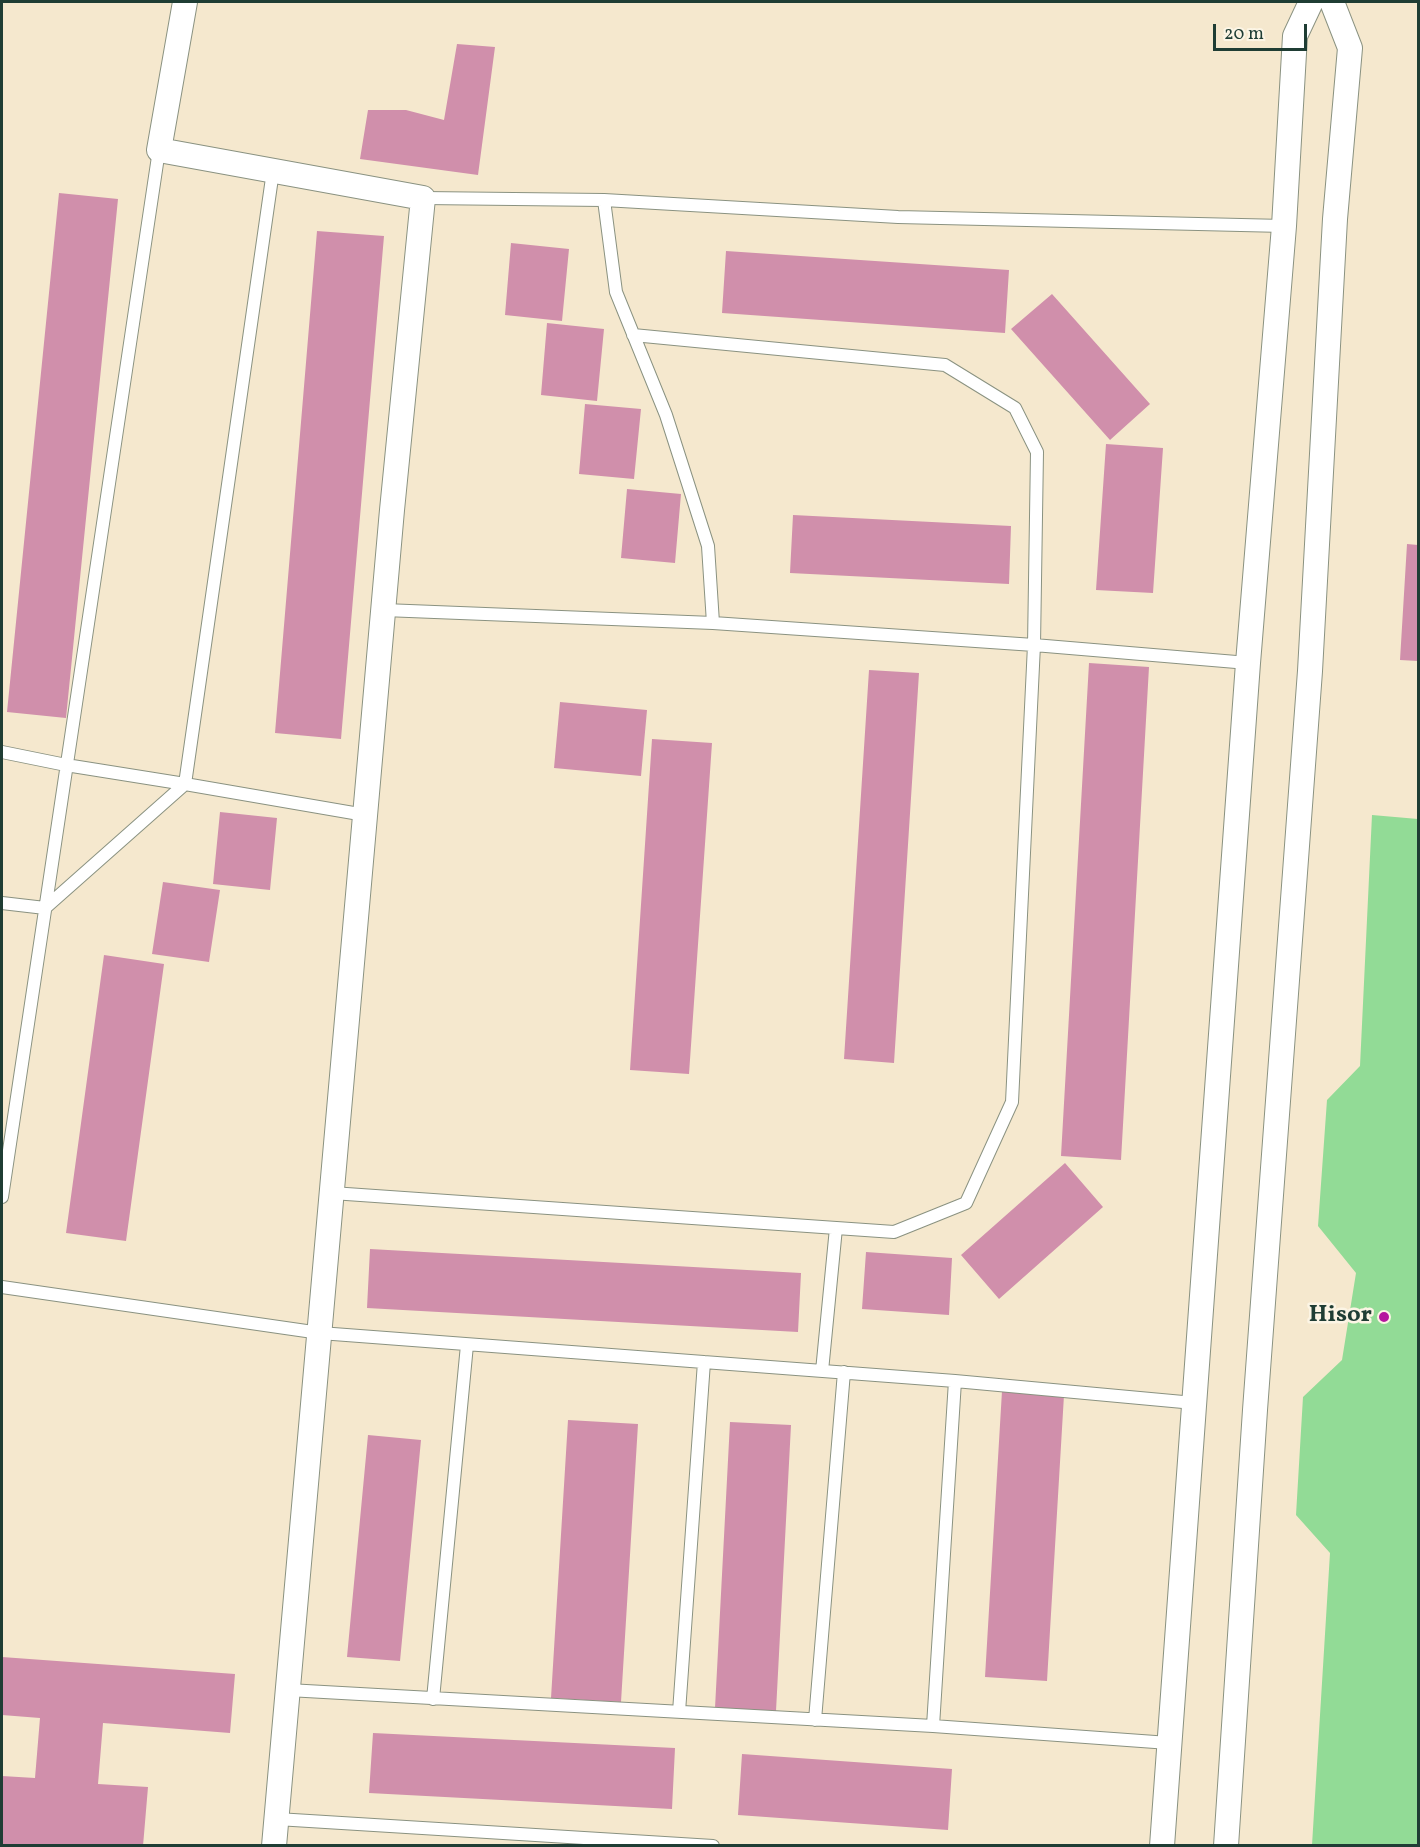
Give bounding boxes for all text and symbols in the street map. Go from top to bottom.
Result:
scale bar [1216,12,1310,50]
text: 20 m [1224,22,1264,47]
place label: Hisor [1309,1303,1372,1331]
marker: Hisor [1377,1310,1391,1324]

